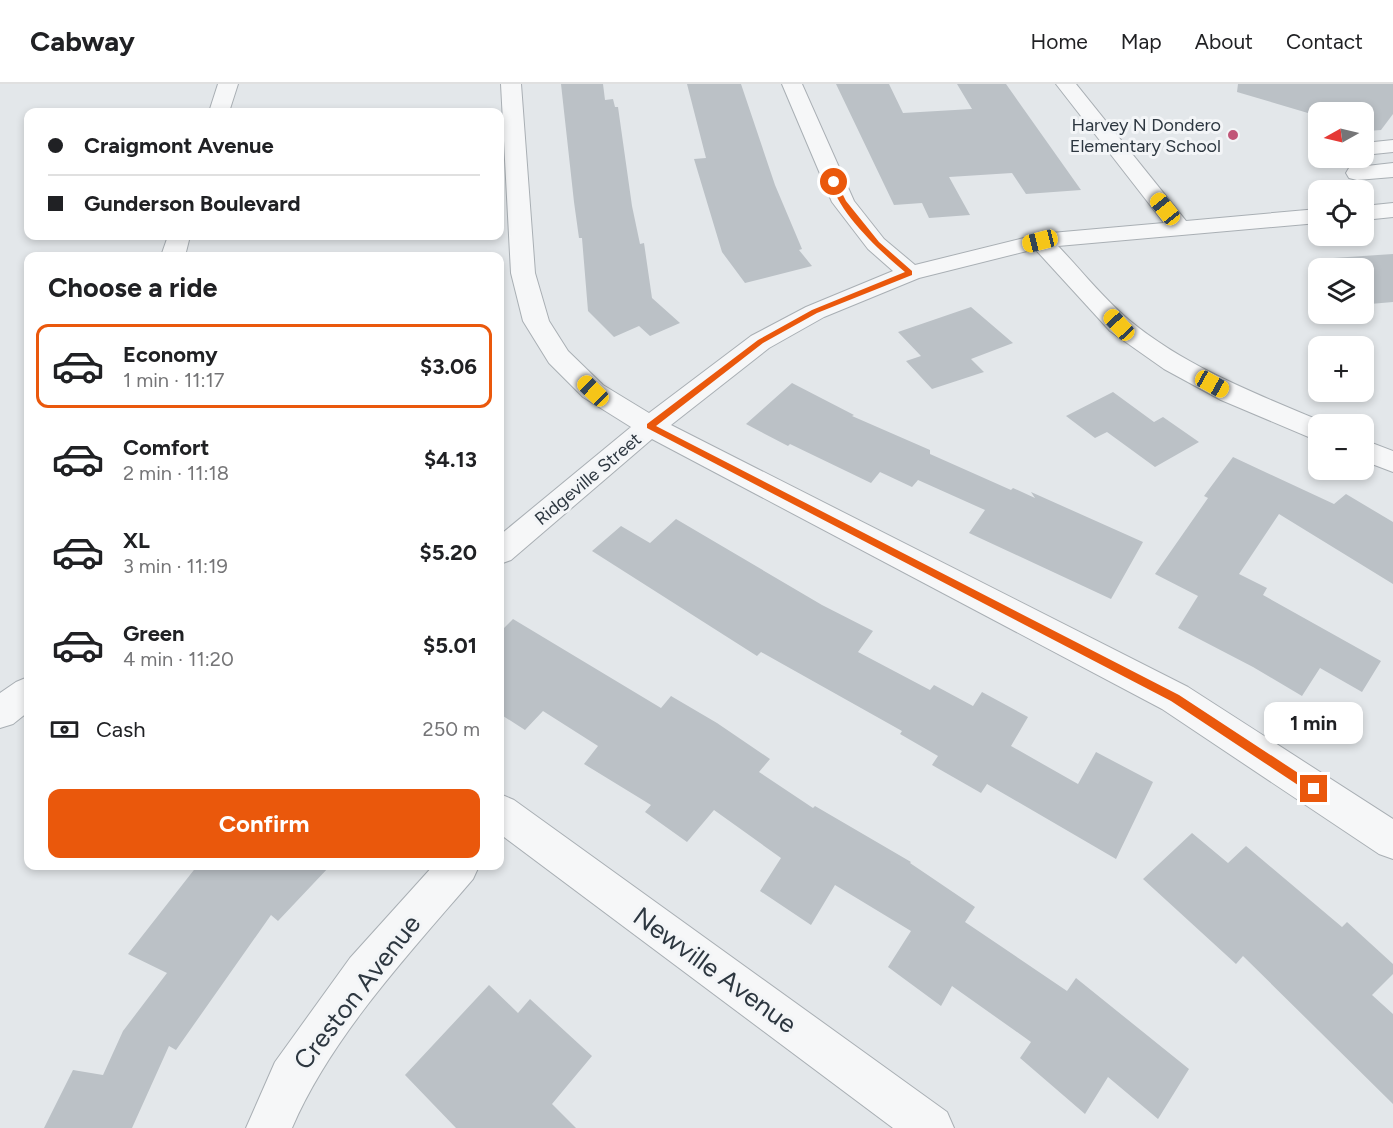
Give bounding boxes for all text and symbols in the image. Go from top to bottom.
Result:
text: Cabway [30,24,135,58]
text: Home [1031,29,1088,54]
text: Map [1121,29,1162,54]
text: About [1195,29,1253,54]
text: Contact [1286,29,1363,54]
north arrow [1308,102,1374,168]
map controls [1308,102,1374,480]
place label: Harvey N Dondero Elementary School [1070,114,1221,157]
marker: Harvey N Dondero Elementary School [1226,128,1240,142]
text: Craigmont Avenue [84,132,274,159]
route start [820,168,847,195]
button: locate [1308,180,1374,246]
car [1147,189,1183,229]
text: Gunderson Boulevard [84,190,301,217]
car [1020,228,1060,254]
button: layers [1308,258,1374,324]
text: Choose a ride [48,271,217,304]
car [1100,306,1138,344]
button: + [1308,336,1374,402]
icon: car [51,339,105,393]
text: Economy [123,341,218,368]
text: $3.06 [420,353,477,380]
car [1192,367,1232,401]
text: 1 min · 11:17 [123,368,225,392]
car [574,372,612,410]
button: − [1308,414,1374,480]
street label: Ridgeville Street [530,428,646,530]
icon: car [51,432,105,486]
text: Comfort [123,434,209,461]
text: $4.13 [424,446,477,473]
text: 2 min · 11:18 [123,461,229,485]
icon: car [51,525,105,579]
text: XL [123,527,150,554]
text: $5.20 [420,539,477,566]
text: 3 min · 11:19 [123,554,228,578]
icon: car [51,618,105,672]
text: Green [123,620,185,647]
text: $5.01 [423,632,477,659]
text: 4 min · 11:20 [123,647,234,671]
callout: 1 min [1264,702,1364,744]
text: 1 min [1290,711,1337,735]
icon: cash [48,713,81,746]
text: Cash [96,716,146,743]
text: 250 m [423,717,480,741]
route end [1300,775,1327,802]
button: Confirm [48,789,480,858]
street label: Newville Avenue [627,900,803,1040]
street label: Creston Avenue [287,908,427,1076]

